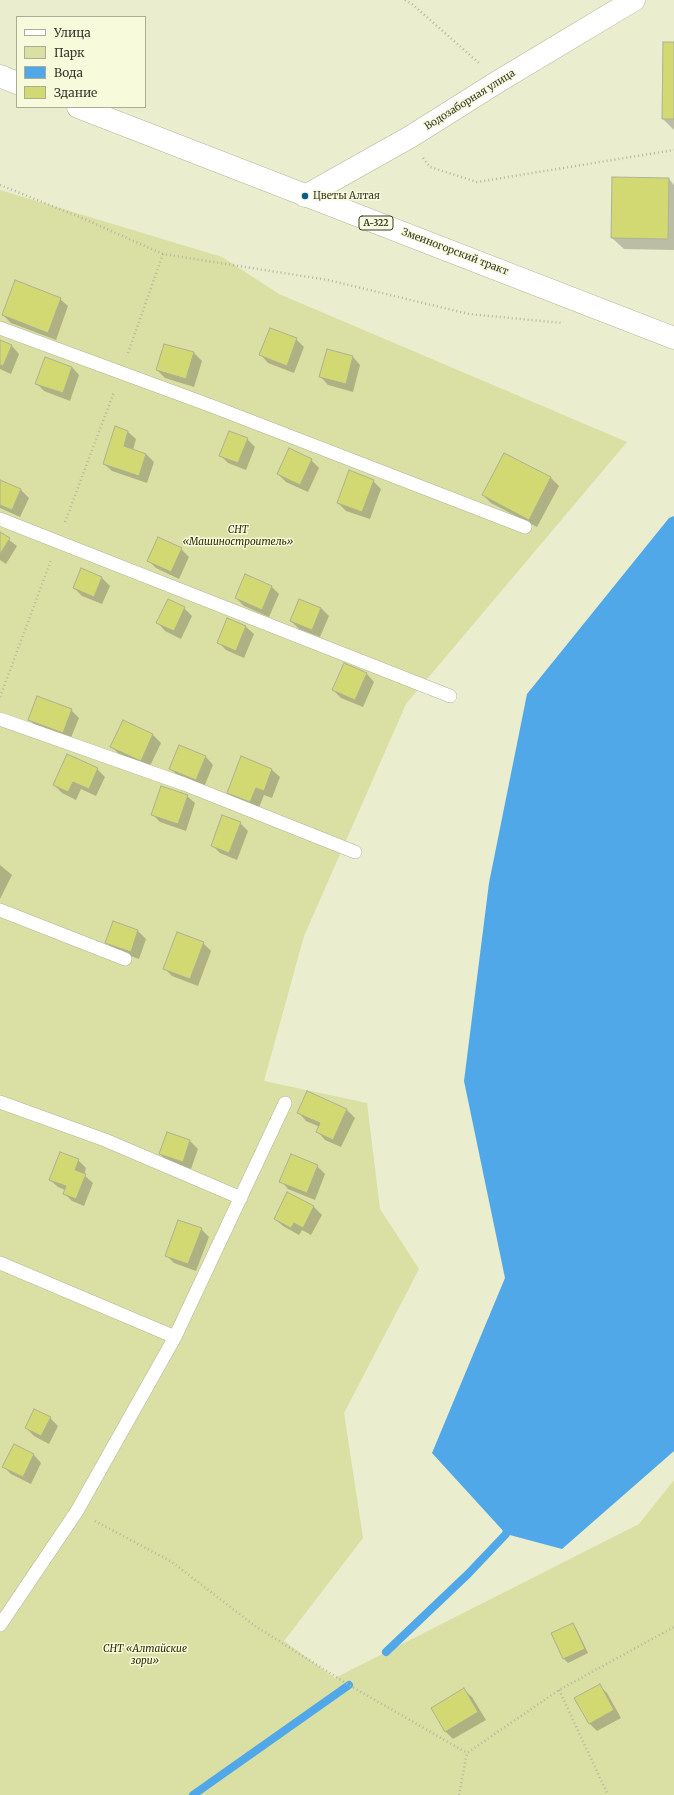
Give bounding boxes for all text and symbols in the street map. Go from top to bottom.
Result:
legend [16,16,146,108]
text: Улица [54,25,91,40]
text: Парк [54,45,85,60]
text: Вода [54,65,83,80]
street label: Водозаборная улица [423,67,517,133]
text: Здание [54,85,97,100]
place label: Цветы Алтая [313,190,380,202]
marker: Цветы Алтая [300,191,310,201]
road number: А-322 [359,216,393,230]
street label: Змеиногорский тракт [400,226,510,278]
park label: СНТ «Машиностроитель» [183,524,293,548]
park label: СНТ «Алтайские зори» [103,1643,187,1666]

